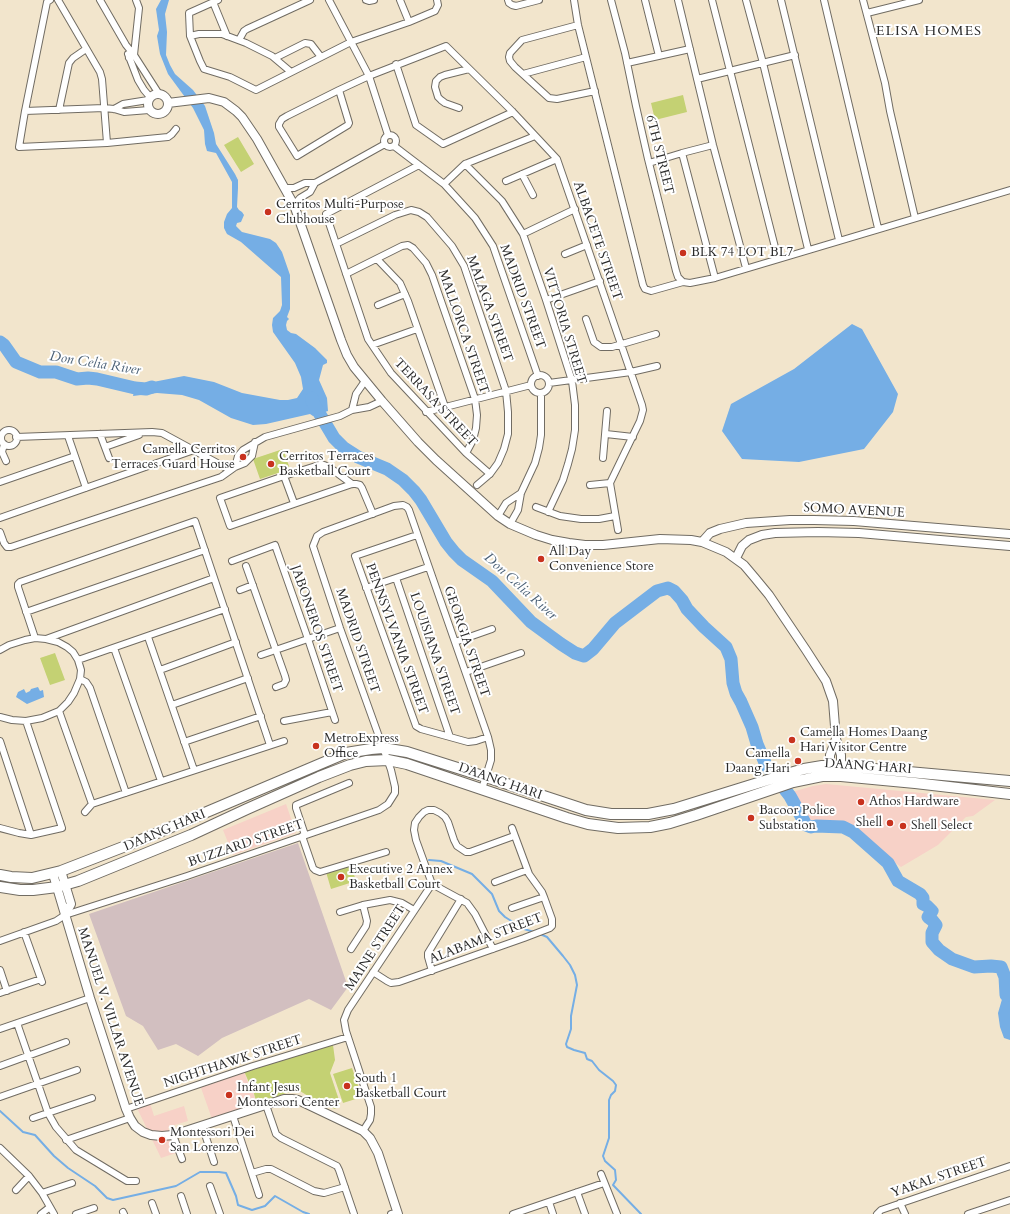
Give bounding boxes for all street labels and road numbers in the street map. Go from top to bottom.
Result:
street label: 6TH STREET [642,114,676,196]
street label: ALBACETE STREET [569,179,625,303]
street label: MADRID STREET [496,243,548,351]
street label: MALAGA STREET [462,254,516,364]
street label: VITTORIA STREET [539,266,589,386]
street label: MALLORCA STREET [434,268,492,396]
street label: TERRASA STREET [390,356,480,450]
street label: SOMO AVENUE [803,501,905,521]
street label: PENNSYLVANIA STREET [361,561,431,717]
street label: JABONEROS STREET [287,563,345,695]
street label: GEORGIA STREET [440,584,492,700]
street label: MADRID STREET [332,586,382,696]
street label: LOUISIANA STREET [406,591,462,717]
street label: DAANG HARI [824,756,912,778]
street label: DAANG HARI [456,760,544,804]
street label: DAANG HARI [122,807,208,855]
street label: BUZZARD STREET [186,817,306,871]
street label: MAINE STREET [342,902,410,994]
street label: ALABAMA STREET [427,910,545,968]
street label: MANUEL V. VILLAR AVENUE [74,926,146,1108]
street label: NIGHTHAWK STREET [162,1032,304,1092]
street label: YAKAL STREET [889,1154,989,1202]

